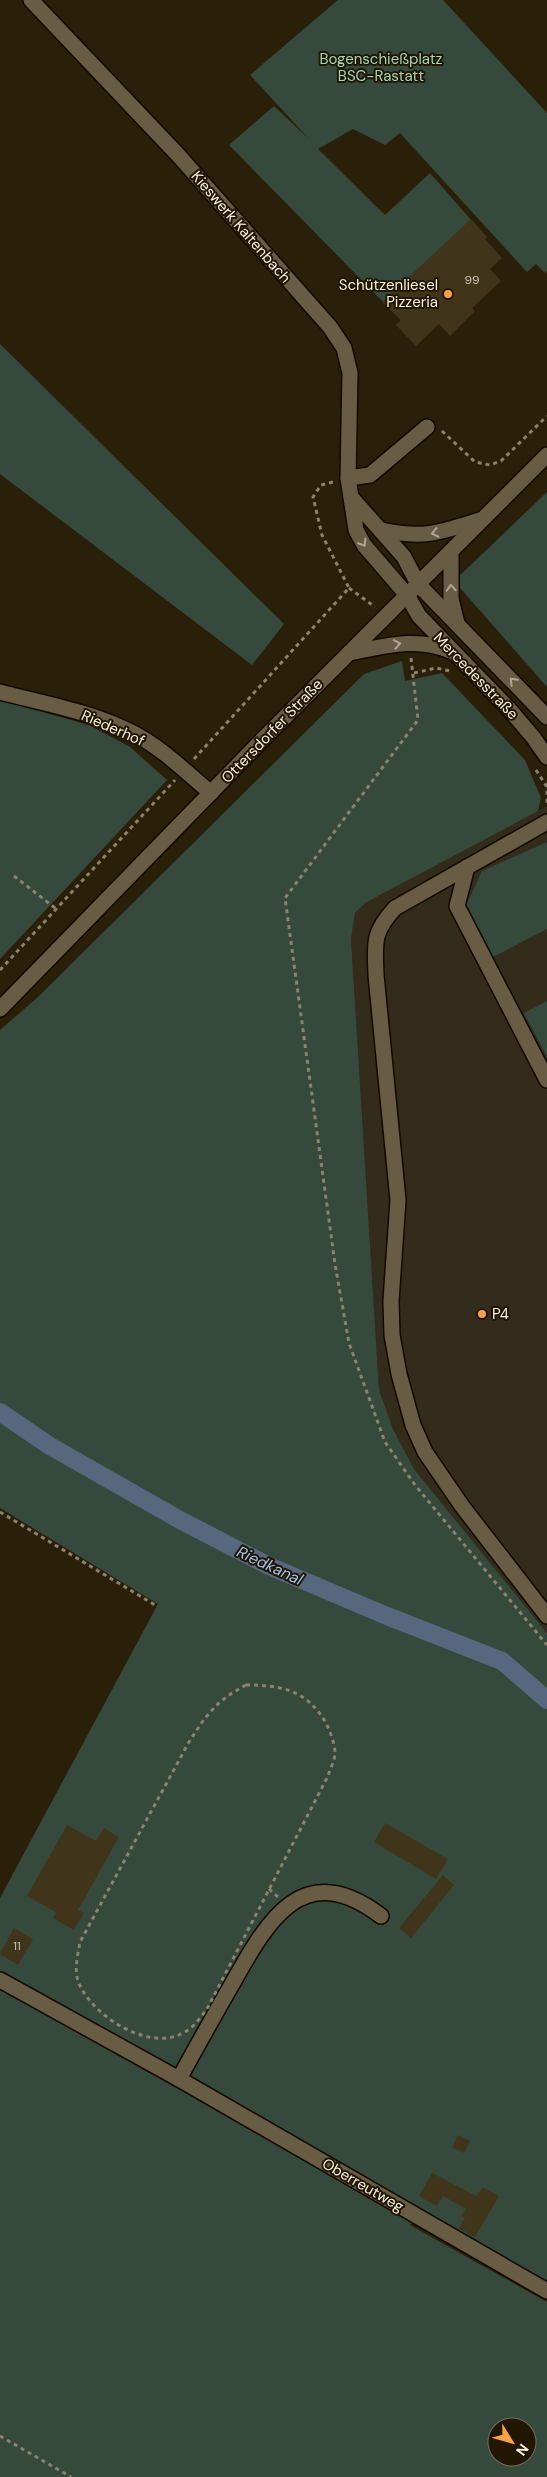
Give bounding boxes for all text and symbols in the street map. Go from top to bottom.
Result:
park label: Bogenschießplatz BSC-Rastatt [319,49,443,86]
street label: Kieswerk Kaltenbach [187,167,295,287]
house number: 99 [464,272,480,288]
place label: Schützenliesel Pizzeria [339,275,438,312]
marker: Schützenliesel Pizzeria [442,288,454,300]
one-way arrow [430,527,439,538]
one-way arrow [357,538,367,547]
one-way arrow [445,584,456,592]
street label: Mercedesstraße [429,628,523,724]
one-way arrow [392,640,401,650]
street label: Ottersdorfer Straße [217,674,327,788]
one-way arrow [510,678,519,687]
street label: Riederhof [78,705,148,751]
place label: P4 [492,1304,509,1324]
marker: P4 [476,1308,488,1320]
water label: Riedkanal [233,1541,307,1590]
house number: 11 [13,1938,21,1954]
street label: Oberreutweg [318,2154,408,2216]
north arrow [487,2417,537,2467]
text: N [512,2440,533,2459]

